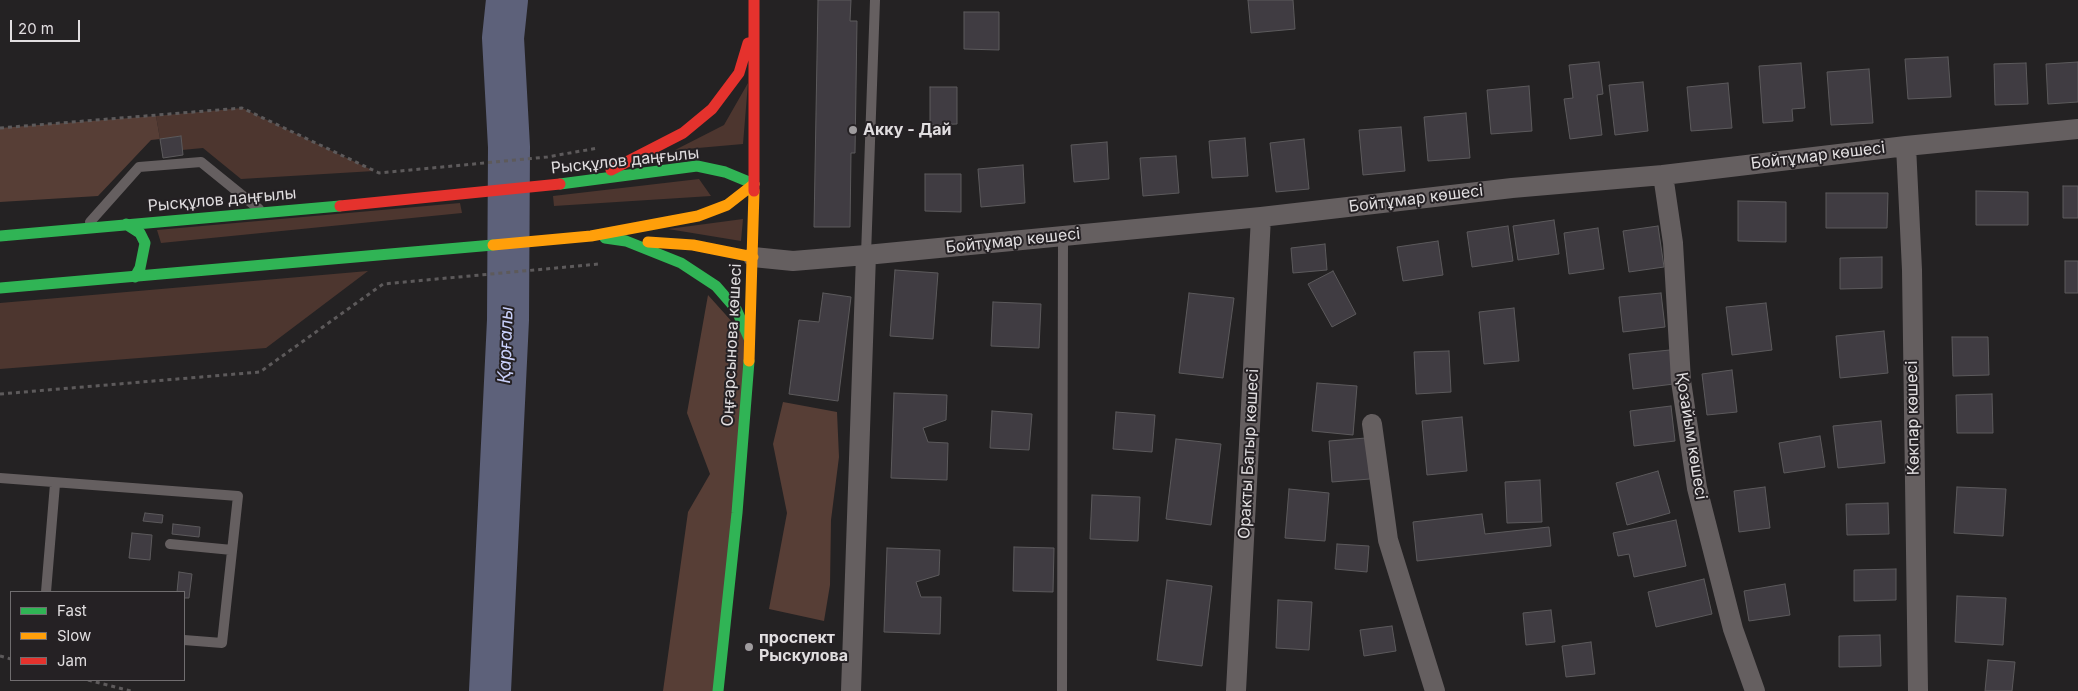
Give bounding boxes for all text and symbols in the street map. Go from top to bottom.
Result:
scale bar [12,10,82,42]
text: 20 m [18,19,54,38]
place label: Акку - Дай [863,120,952,140]
marker: Акку - Дай [847,124,859,136]
street label: Бойтұмар көшесі [1750,138,1886,174]
street label: Рысқұлов даңғылы [550,144,700,178]
street label: Бойтұмар көшесі [1348,181,1484,217]
street label: Рысқұлов даңғылы [147,184,297,216]
street label: Бойтұмар көшесі [945,224,1081,258]
street label: Оңғарсынова көшесі [718,263,746,427]
water label: Қарғалы [494,306,518,384]
street label: Көкпар көшесі [1902,361,1924,475]
street label: Оракты Батыр көшесі [1235,368,1263,540]
street label: Қозайым көшесі [1671,371,1711,501]
legend [10,591,185,681]
text: Fast [57,601,87,620]
text: Slow [57,626,91,645]
place label: проспект Рыскулова [759,628,848,666]
marker: проспект Рыскулова [743,641,755,653]
text: Jam [57,651,87,670]

